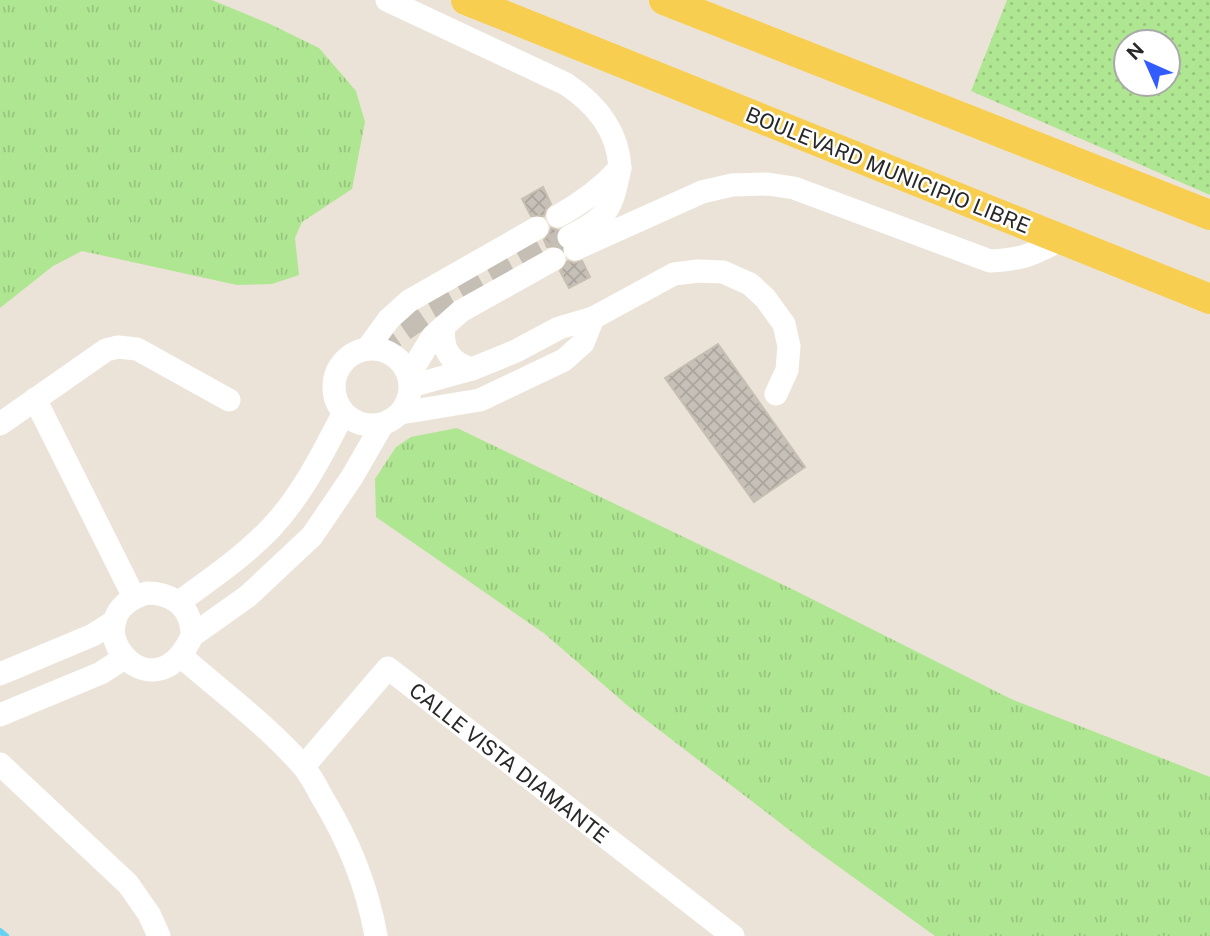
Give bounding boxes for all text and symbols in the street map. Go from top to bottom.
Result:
north arrow [1112,28,1182,98]
text: N [1122,38,1148,64]
street label: BOULEVARD MUNICIPIO LIBRE [742,101,1034,239]
street label: CALLE VISTA DIAMANTE [405,678,613,848]

